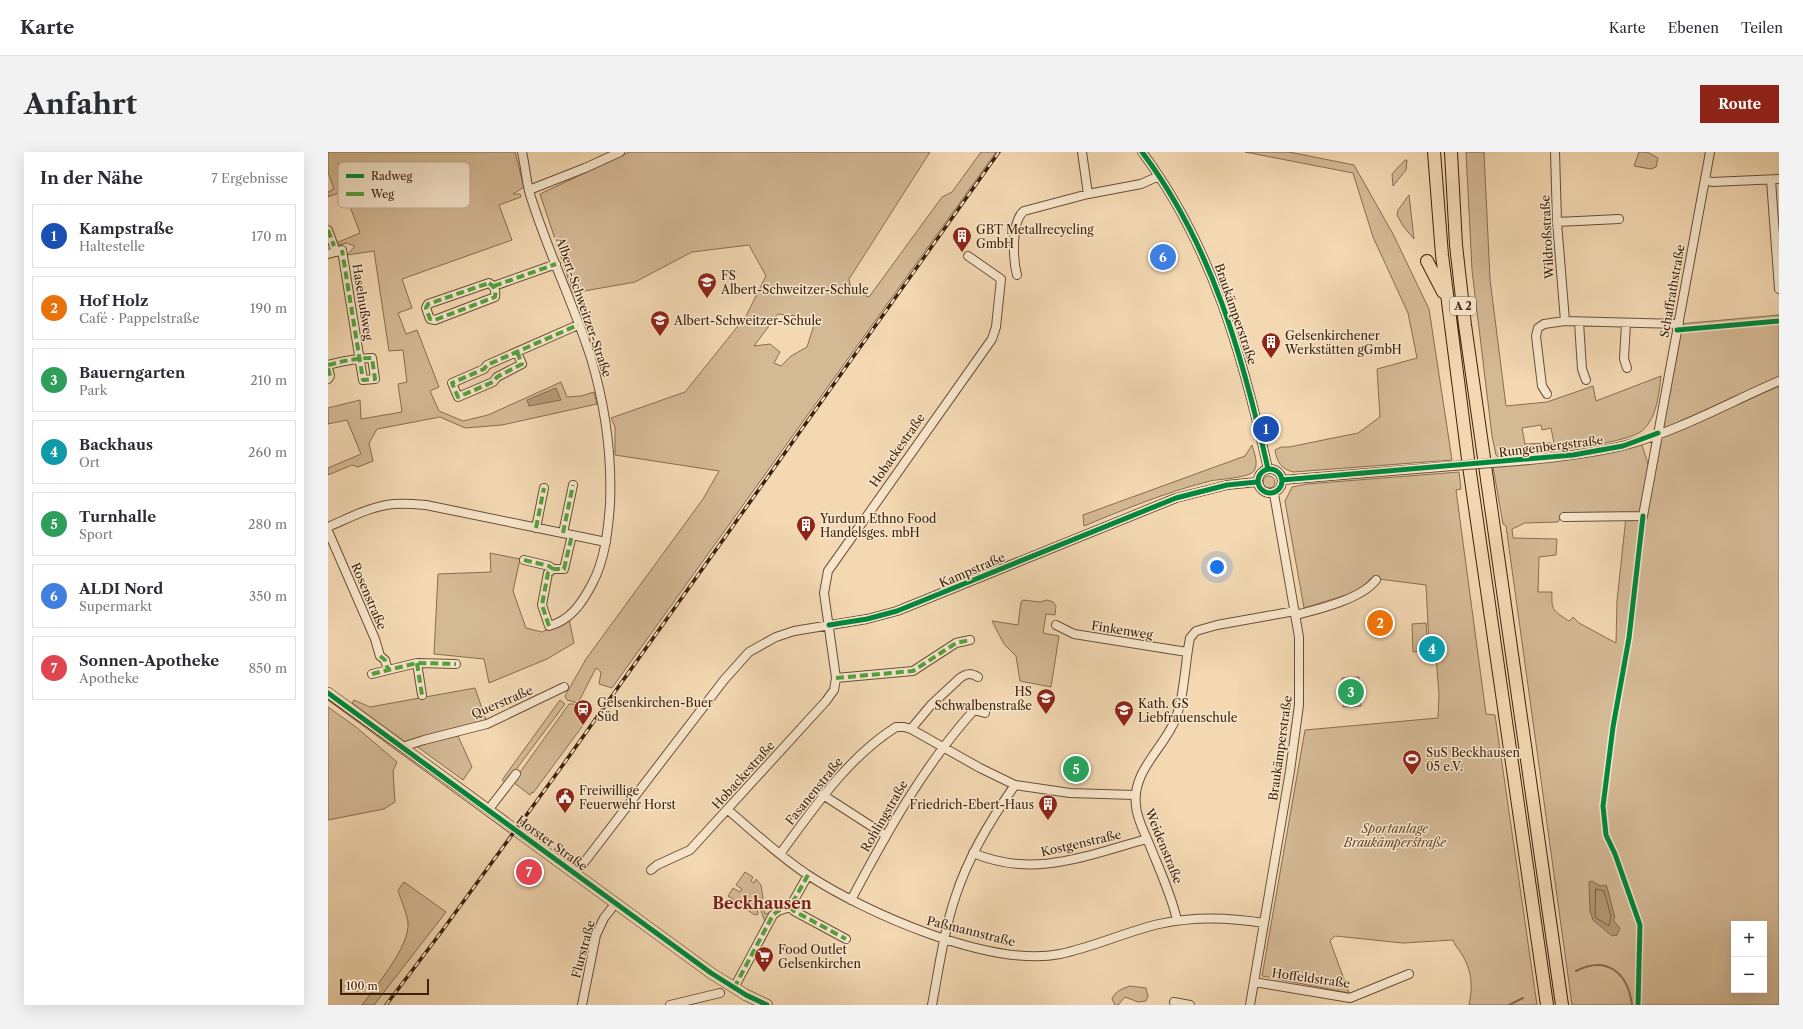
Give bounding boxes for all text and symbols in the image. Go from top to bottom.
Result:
text: Karte [20,16,74,39]
text: Karte [1609,19,1646,37]
text: Ebenen [1668,19,1719,37]
text: Teilen [1741,19,1783,37]
button: Route [1700,85,1779,123]
text: Anfahrt [24,87,137,121]
legend [338,162,470,208]
text: In der Nähe [40,168,143,188]
text: Radweg [371,169,412,183]
text: 7 Ergebnisse [211,170,288,186]
text: Weg [370,187,394,201]
street label: Wildroßstraße [1537,194,1557,280]
text: Kampstraße [79,219,174,238]
place label: GBT Metallrecycling GmbH [976,222,1094,251]
building icon: GBT Metallrecycling GmbH [951,225,973,253]
text: 1 [51,228,57,244]
text: 170 m [251,228,287,244]
street label: Albert-Schweitzer-Straße [553,234,615,379]
text: Haltestelle [79,238,145,254]
pin: 6 [1150,242,1176,272]
street label: Schaffrathstraße [1656,243,1688,339]
street label: Braukämperstraße [1212,261,1260,367]
street label: Haselnußweg [350,263,377,342]
place label: FS Albert-Schweitzer-Schule [720,268,869,297]
school or university icon: FS Albert-Schweitzer-Schule [696,271,718,299]
text: Hof Holz [79,291,149,310]
road number: A 2 [1450,297,1476,315]
text: 2 [50,300,58,316]
text: 190 m [250,300,287,316]
school or university icon: Albert-Schweitzer-Schule [649,309,671,337]
text: Café · Pappelstraße [79,310,199,326]
place label: Albert-Schweitzer-Schule [673,313,822,328]
place label: Gelsenkirchener Werkstätten gGmbH [1284,328,1402,357]
building icon: Gelsenkirchener Werkstätten gGmbH [1260,331,1282,359]
text: Bauerngarten [79,363,185,382]
text: 3 [50,372,58,388]
text: 210 m [250,372,287,388]
text: Park [79,382,107,398]
street label: Hobackestraße [866,410,928,490]
pin: 1 [1253,414,1279,444]
street label: Rungenbergstraße [1498,432,1604,460]
text: Backhaus [79,435,153,454]
text: 4 [50,444,58,460]
text: 260 m [248,444,287,460]
text: Ort [79,454,100,470]
text: Turnhalle [79,507,156,526]
place label: Yurdum Ethno Food Handelsges. mbH [819,511,937,540]
building icon: Yurdum Ethno Food Handelsges. mbH [795,514,817,542]
text: 5 [50,516,58,532]
text: 280 m [248,516,287,532]
text: Sport [79,526,113,542]
street label: Kampstraße [937,549,1007,591]
your location [1207,557,1227,577]
street label: Rosenstraße [348,560,390,632]
text: ALDI Nord [79,579,163,598]
text: 6 [50,588,58,604]
text: 350 m [249,588,287,604]
text: Supermarkt [79,598,152,614]
pin: 2 [1367,608,1393,638]
street label: Finkenweg [1090,618,1154,642]
pin: 4 [1419,634,1445,664]
text: Sonnen-Apotheke [79,651,219,670]
text: 7 [51,660,57,676]
text: 850 m [248,660,287,676]
text: Apotheke [79,670,139,686]
pin: 3 [1338,677,1364,707]
street label: Querstraße [469,682,535,722]
place label: HS Schwalbenstraße [935,684,1032,713]
school or university icon: HS Schwalbenstraße [1035,687,1057,715]
street label: Braukämperstraße [1265,694,1295,802]
place label: Gelsenkirchen-Buer Süd [597,695,713,724]
place label: Kath. GS Liebfrauenschule [1138,696,1238,725]
station icon: Gelsenkirchen-Buer Süd [572,698,594,726]
school or university icon: Kath. GS Liebfrauenschule [1113,699,1135,727]
street label: Hobackestraße [709,738,778,812]
place label: SuS Beckhausen 05 e.V. [1426,745,1520,774]
sports icon: SuS Beckhausen 05 e.V. [1401,748,1423,776]
street label: Fasanenstraße [782,754,846,828]
pin: 5 [1063,754,1089,784]
street label: Rohlingstraße [857,777,911,855]
place label: Freiwillige Feuerwehr Horst [579,783,677,812]
public building icon: Freiwillige Feuerwehr Horst [554,786,576,814]
building icon: Friedrich-Ebert-Haus [1037,793,1059,821]
place label: Friedrich-Ebert-Haus [910,797,1034,812]
street label: Weidenstraße [1142,805,1186,886]
street label: Horster Straße [513,812,591,874]
park label: Sportanlage Braukämperstraße [1343,821,1447,850]
street label: Kostgenstraße [1039,826,1123,860]
pin: 7 [516,857,542,887]
district label: Beckhausen [712,893,812,913]
street label: Paßmannstraße [925,913,1017,949]
street label: Flurstraße [568,918,598,980]
map controls [1731,921,1767,993]
button: + [1731,921,1767,957]
place label: Food Outlet Gelsenkirchen [778,942,861,971]
supermarket icon: Food Outlet Gelsenkirchen [753,945,775,973]
button: − [1731,957,1767,993]
street label: Hoffeldstraße [1271,965,1351,991]
scale bar [340,977,429,996]
text: 100 m [346,979,378,993]

